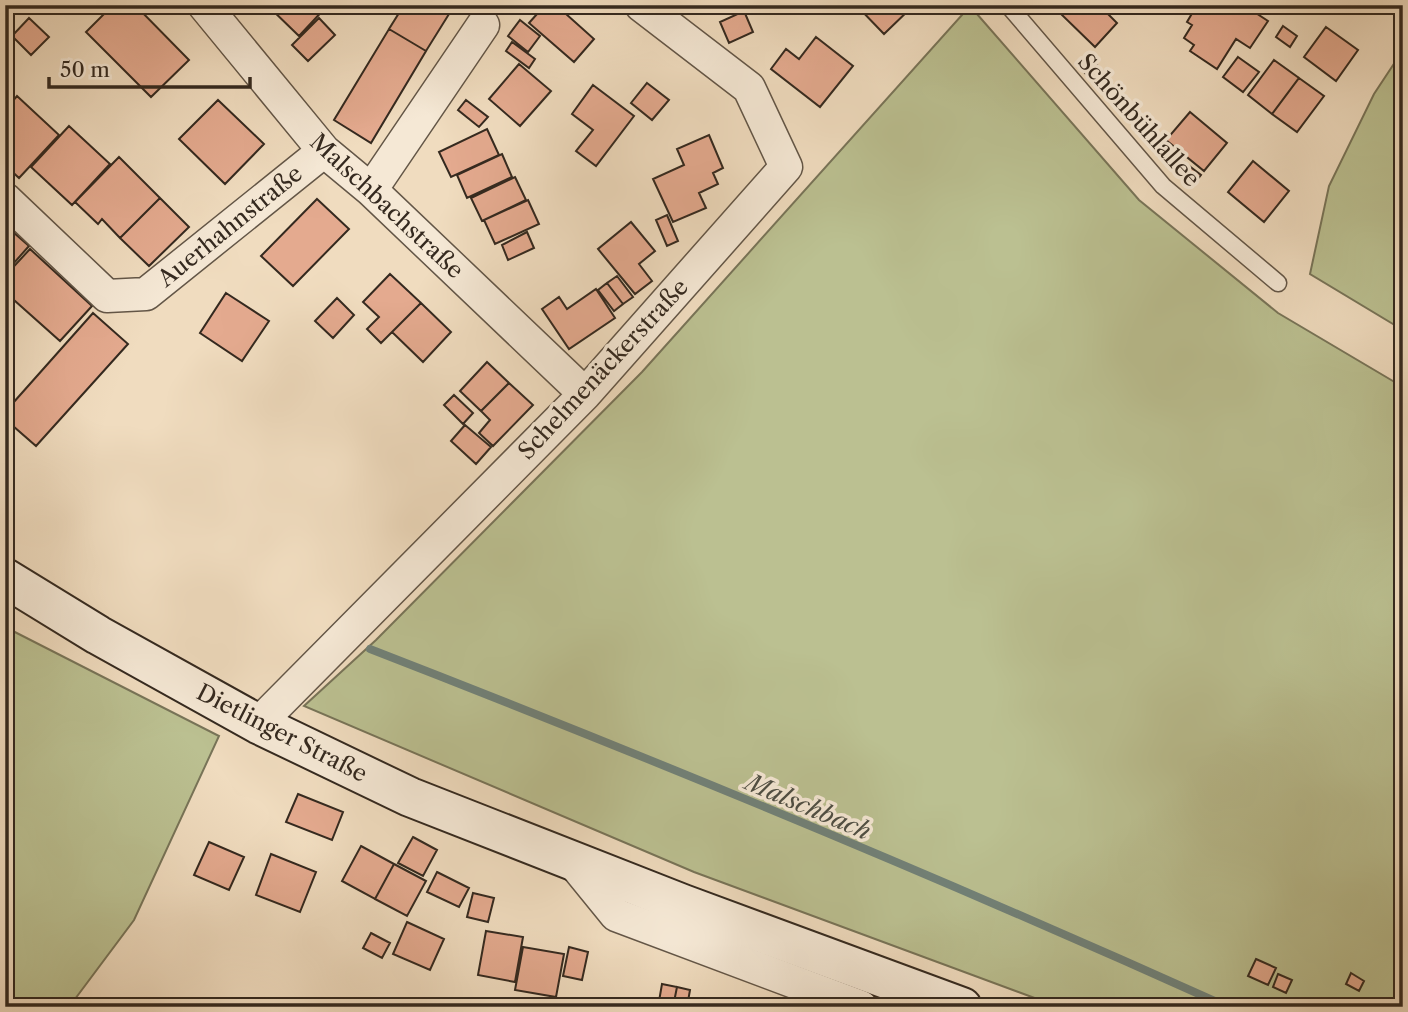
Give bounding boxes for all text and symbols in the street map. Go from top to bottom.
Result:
scale bar [49,46,250,90]
street label: Schönbühlallee [1072,48,1206,192]
text: 50 m [60,57,110,82]
street label: Malschbachstraße [304,128,470,284]
street label: Auerhahnstraße [151,159,308,293]
street label: Schelmenäckerstraße [512,273,694,465]
street label: Dietlinger Straße [192,678,372,788]
water label: Malschbach [739,766,875,846]

